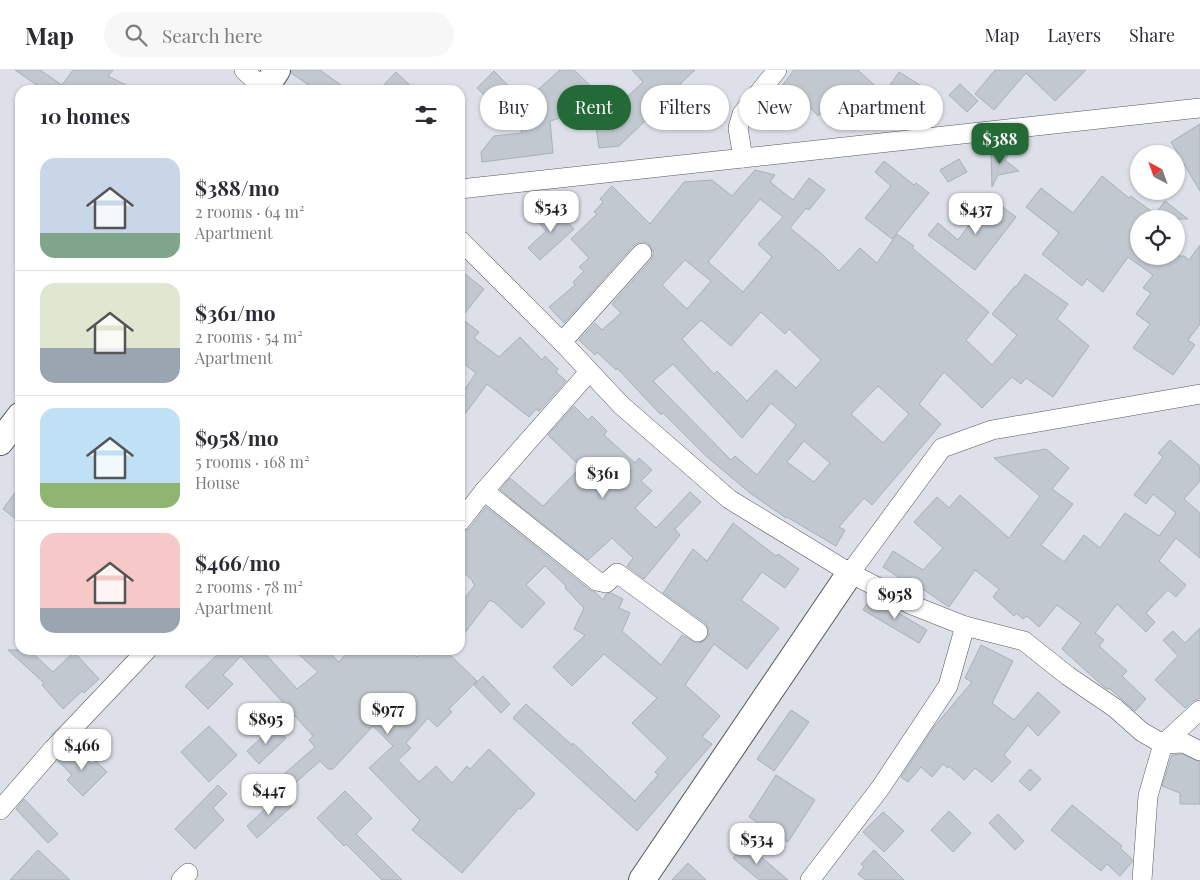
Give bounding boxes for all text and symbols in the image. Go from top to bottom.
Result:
search box [104,12,454,57]
text: Map [25,19,74,51]
icon: search [122,21,150,49]
text: Search here [162,22,262,48]
text: Map [984,23,1019,47]
text: Layers [1047,23,1101,47]
text: Share [1129,23,1175,47]
chip: Buy [480,85,547,130]
chip: Rent [557,85,631,130]
chip: Filters [641,85,729,130]
chip: New [739,85,810,130]
chip: Apartment [820,85,943,130]
text: 10 homes [40,101,130,129]
icon: filters [412,101,440,129]
pin: $388 [970,122,1030,165]
text: $388 [983,128,1017,149]
north arrow [1130,145,1185,200]
map controls [1130,145,1185,265]
text: $388/mo [195,173,279,201]
icon: home [80,178,140,238]
pin: $543 [521,190,581,233]
pin: $437 [946,192,1006,235]
text: $543 [535,196,567,217]
text: $437 [960,198,992,219]
text: 2 rooms · 64 m² [195,201,304,222]
button: locate [1130,210,1185,265]
text: Apartment [195,222,273,243]
text: $361/mo [195,298,276,326]
icon: home [80,303,140,363]
text: 2 rooms · 54 m² [195,326,303,347]
text: Apartment [195,347,273,368]
text: $958/mo [195,423,279,451]
icon: home [80,428,140,488]
text: 5 rooms · 168 m² [195,451,309,472]
pin: $361 [573,456,633,499]
text: $361 [587,462,619,483]
text: House [195,472,240,493]
text: $466/mo [195,548,280,576]
icon: home [80,553,140,613]
text: 2 rooms · 78 m² [195,576,303,597]
pin: $958 [865,578,925,620]
text: $958 [878,583,912,604]
text: Apartment [195,597,273,618]
pin: $977 [358,692,418,735]
text: $977 [372,698,404,719]
pin: $895 [236,702,296,745]
text: $895 [249,708,283,729]
pin: $466 [52,728,112,771]
text: $466 [64,734,100,755]
pin: $447 [239,774,299,816]
text: $447 [252,779,286,800]
pin: $534 [727,822,787,865]
text: $534 [741,828,773,849]

